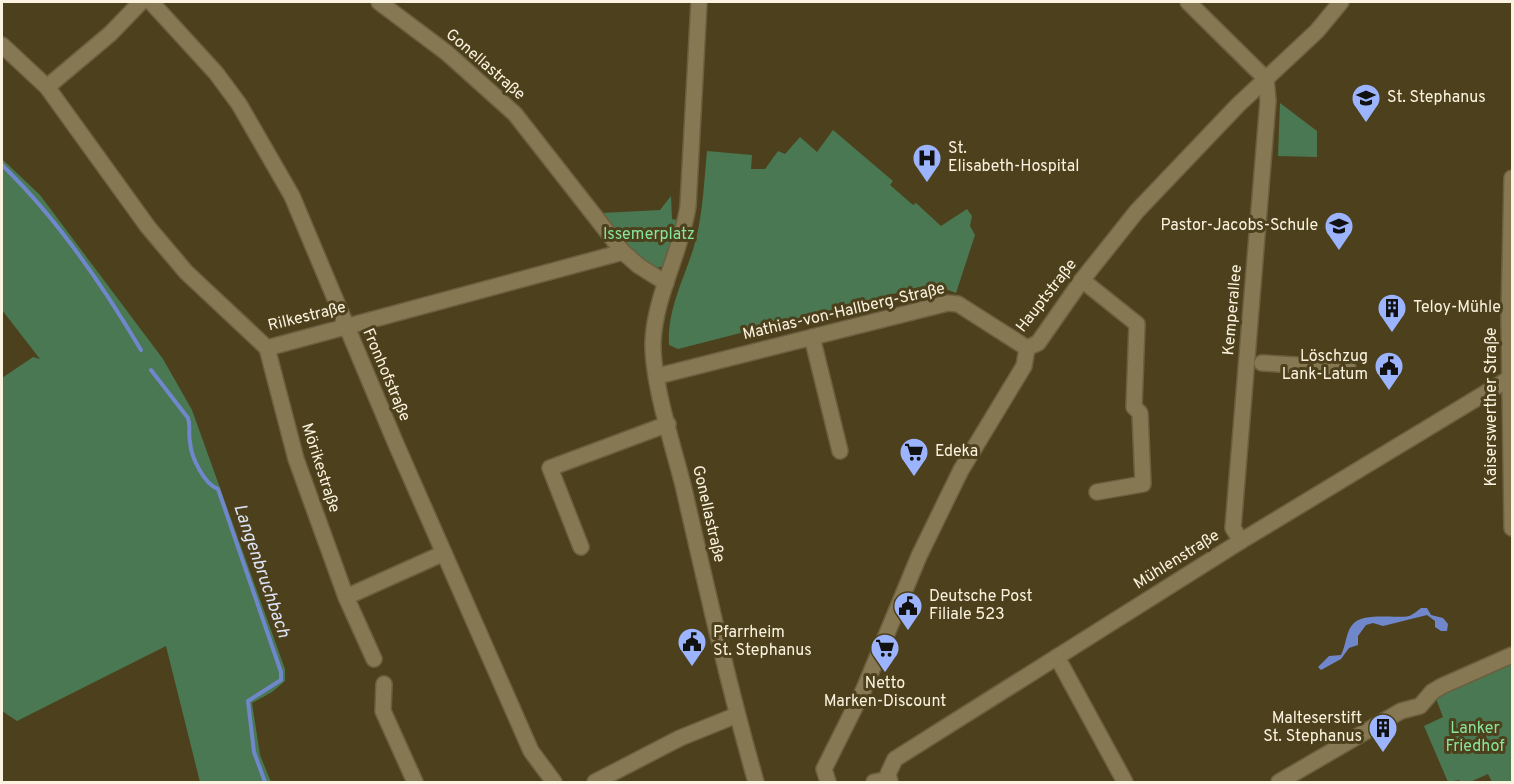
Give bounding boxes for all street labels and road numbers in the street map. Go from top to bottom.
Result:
street label: Gonellastraße [441,25,529,105]
street label: Hauptstraße [1012,255,1082,337]
street label: Kemperallee [1219,264,1247,356]
street label: Mathias-von-Hallberg-Straße [741,279,947,345]
street label: Rilkestraße [266,298,348,336]
street label: Fronhofstraße [357,326,415,424]
street label: Kaiserswerther Straße [1482,327,1502,487]
street label: Mörikestraße [296,421,344,515]
street label: Gonellastraße [687,464,729,564]
street label: Mühlenstraße [1130,526,1224,594]

